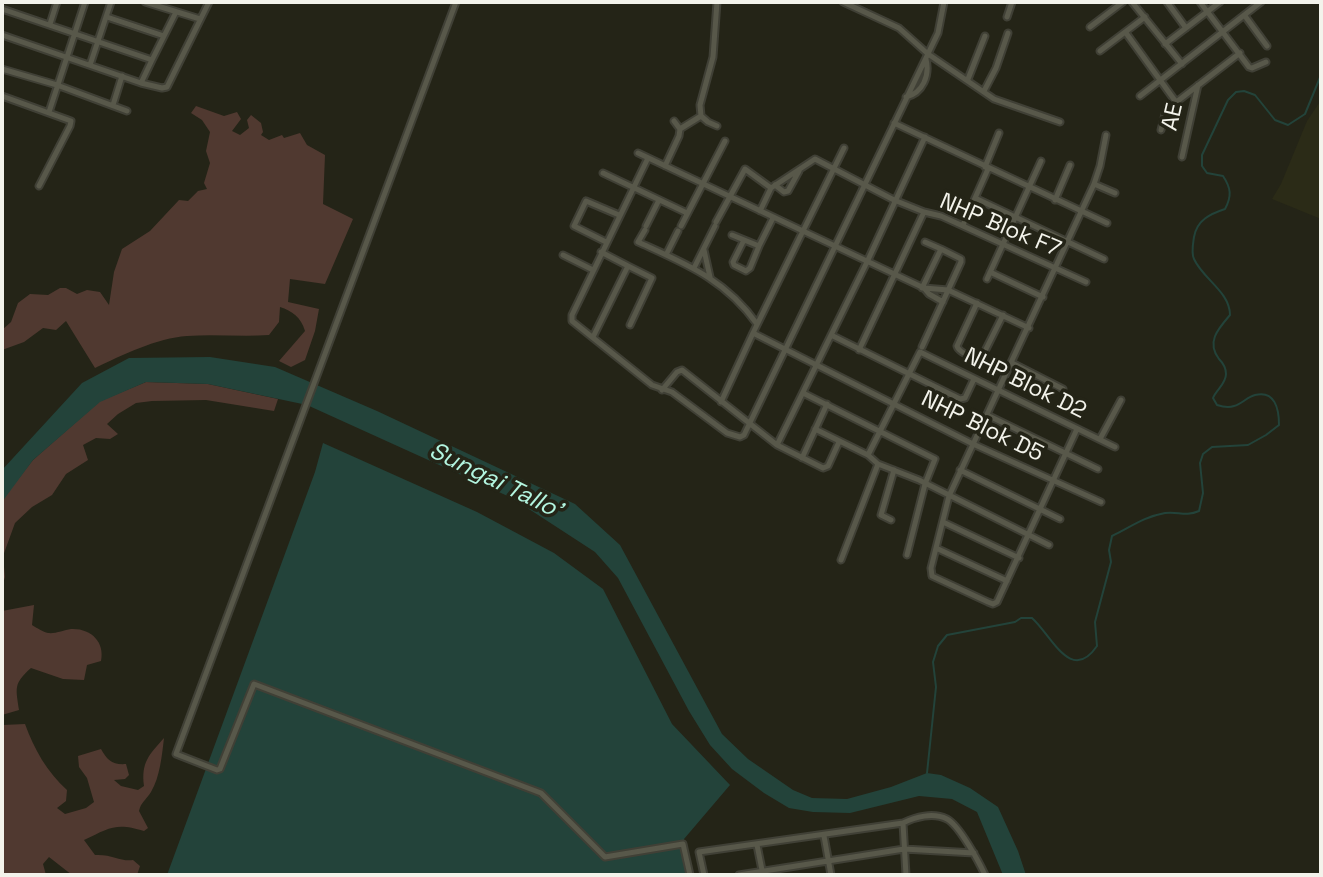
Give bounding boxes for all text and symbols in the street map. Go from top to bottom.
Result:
street label: AE [1156,101,1190,133]
street label: NHP Blok F7 [935,188,1065,264]
street label: NHP Blok D2 [959,343,1091,425]
street label: NHP Blok D5 [916,386,1048,468]
water label: Sungai Tallo' [424,437,566,525]

